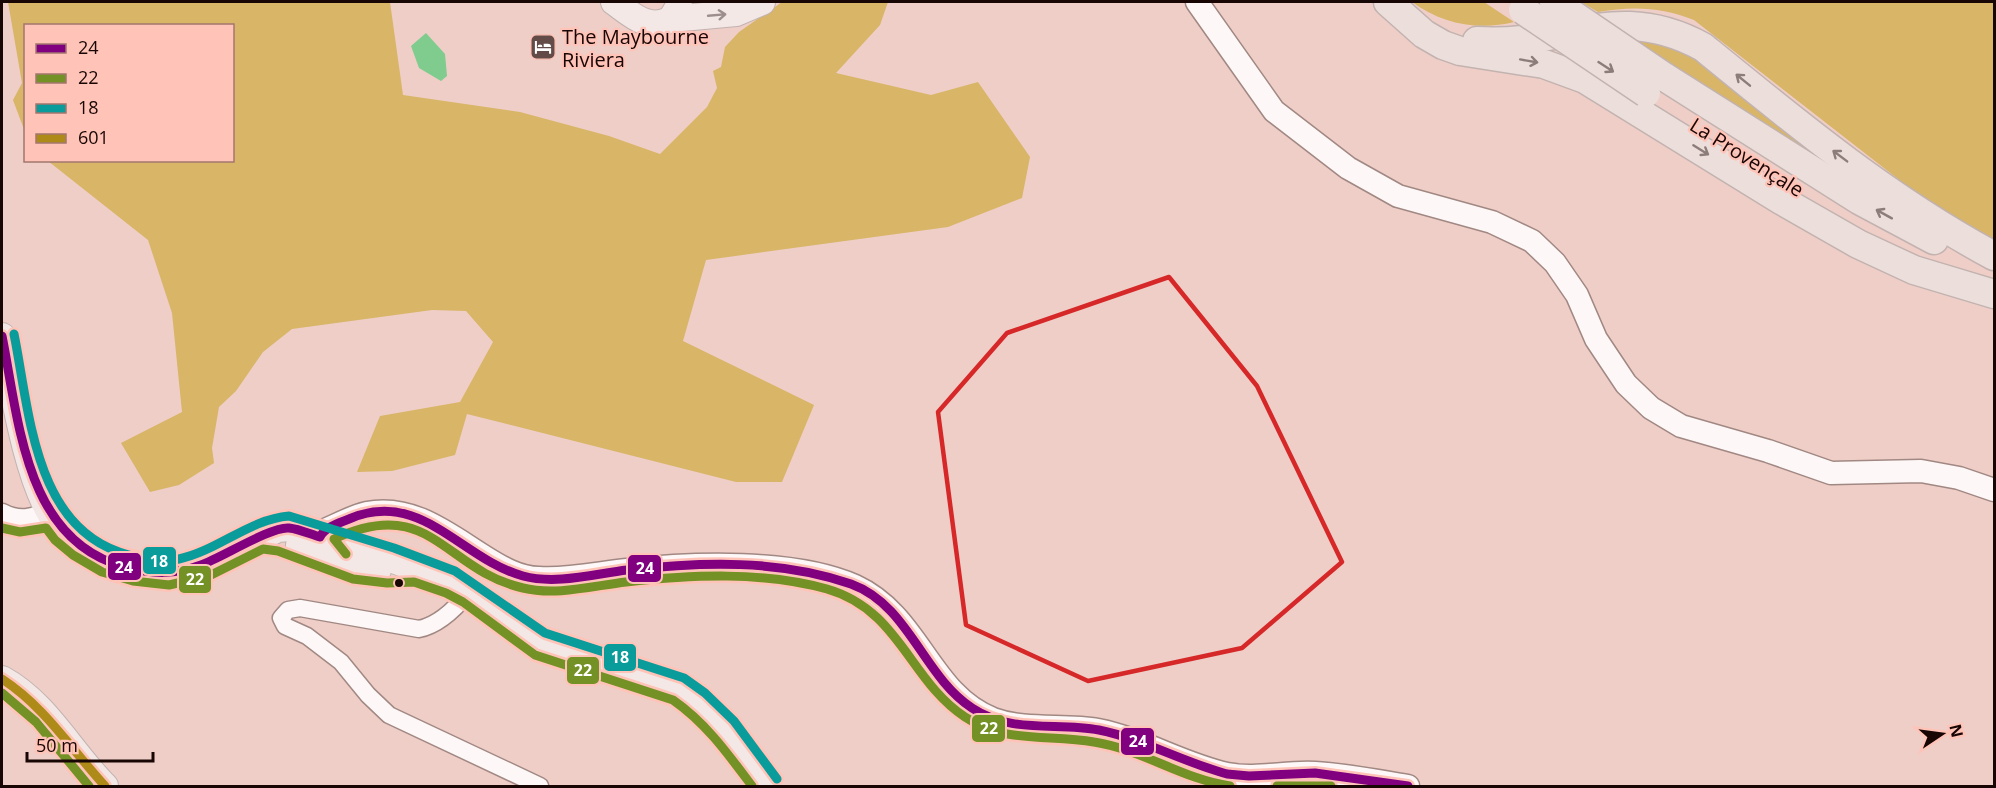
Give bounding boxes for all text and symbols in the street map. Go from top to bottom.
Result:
one-way arrow [707,9,727,20]
place label: The Maybourne Riviera [562,23,709,73]
legend [24,24,234,162]
hotel icon: The Maybourne Riviera [528,32,558,62]
text: 24 [78,35,99,59]
one-way arrow [1518,56,1538,67]
one-way arrow [1597,61,1614,73]
text: 22 [78,65,99,89]
one-way arrow [1735,73,1751,86]
text: 18 [78,95,99,119]
street label: La Provençale [1685,111,1809,203]
text: 601 [78,125,109,149]
one-way arrow [1692,144,1709,156]
one-way arrow [1832,149,1848,162]
one-way arrow [1876,208,1893,220]
line badge: 18 [142,546,177,575]
text: 18 [150,550,168,572]
line badge: 24 [107,552,142,581]
line badge: 24 [627,554,662,583]
text: 24 [115,556,133,578]
text: 24 [636,557,654,579]
line badge: 22 [178,565,212,594]
text: 22 [186,568,204,590]
unlabelled marker [393,577,405,589]
line badge: 18 [603,643,637,672]
text: 18 [611,646,629,668]
line badge: 22 [566,656,600,685]
text: 22 [574,659,592,681]
north arrow [1912,704,1972,764]
line badge: 22 [971,714,1006,743]
text: 22 [980,717,998,739]
text: N [1944,722,1969,739]
scale bar [27,725,153,763]
line badge: 24 [1120,727,1155,756]
text: 24 [1129,730,1147,752]
text: 50 m [36,733,78,757]

